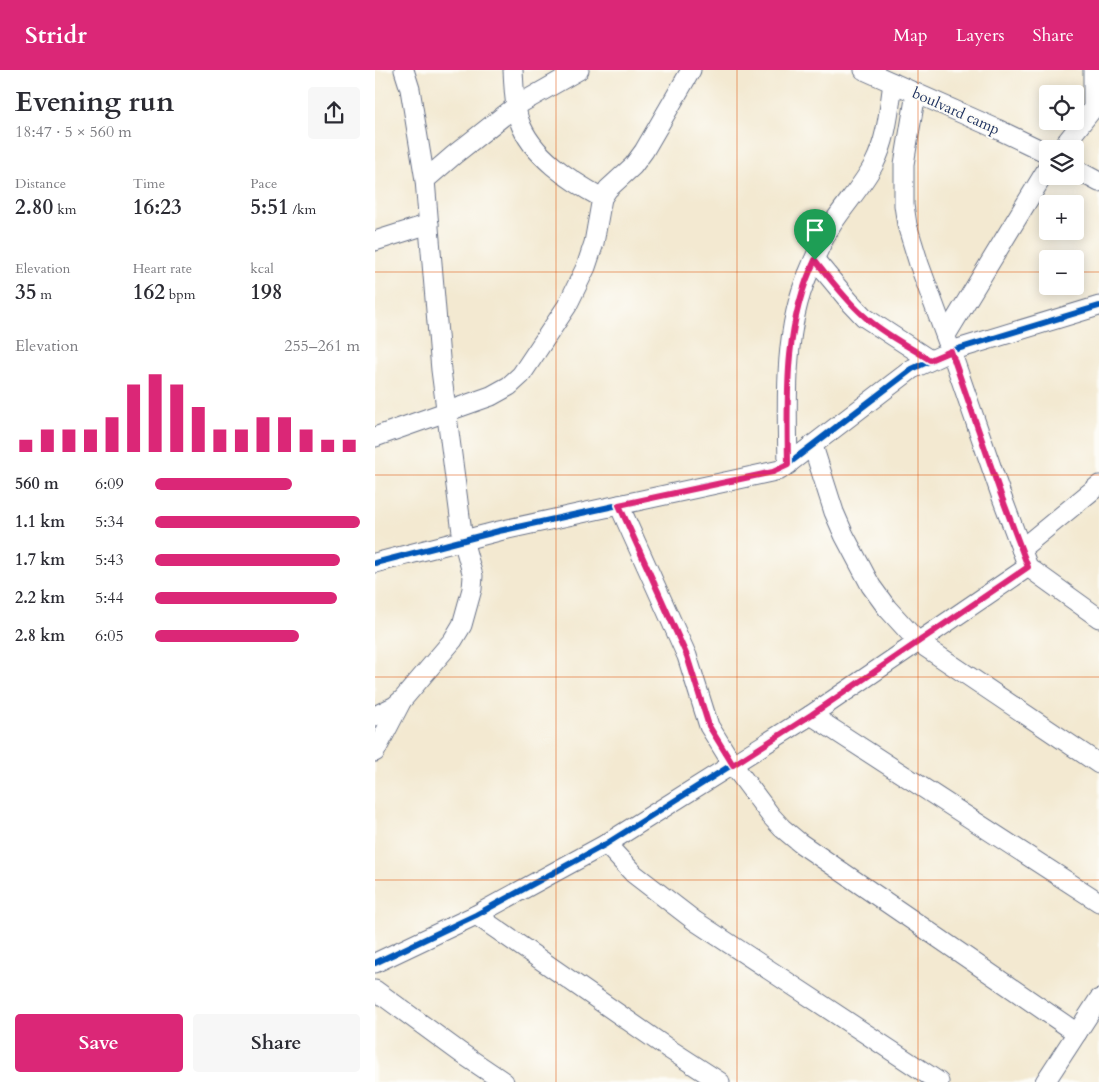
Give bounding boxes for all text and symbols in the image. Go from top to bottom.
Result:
text: Stridr [25,19,87,52]
text: Map [893,23,928,48]
text: Layers [956,23,1005,48]
text: Share [1033,23,1074,48]
text: Evening run [15,83,174,121]
street label: boulvard camp [909,83,1003,139]
map controls [1039,85,1084,295]
button: locate [1039,85,1084,130]
button: share [308,87,360,139]
text: 18:47 · 5 × 560 m [15,121,132,143]
button: layers [1039,140,1084,185]
text: Distance [15,174,66,193]
text: Time [133,174,165,193]
text: Pace [250,174,277,193]
text: 2.80 [15,193,53,222]
text: 16:23 [133,193,182,222]
text: 5:51 [250,193,289,222]
button: + [1039,195,1084,240]
text: km [53,200,76,219]
text: /km [289,200,316,219]
pin [794,209,836,260]
icon: arrive [801,216,829,244]
button: − [1039,250,1084,295]
text: Elevation [15,259,71,278]
text: Heart rate [133,259,192,278]
text: kcal [250,259,274,278]
text: 35 [15,278,37,307]
text: 162 [133,278,165,307]
text: 198 [250,278,283,307]
text: m [37,285,52,304]
text: bpm [165,285,196,304]
text: Elevation [15,335,79,357]
text: 255–261 m [284,335,360,357]
text: 560 m [15,473,59,495]
text: 6:09 [95,473,124,495]
text: 1.1 km [15,511,65,533]
text: 5:34 [95,511,124,533]
text: 1.7 km [15,549,65,571]
text: 5:43 [95,549,124,571]
text: 2.2 km [15,587,65,609]
text: 5:44 [95,587,124,609]
text: 2.8 km [15,625,65,647]
text: 6:05 [95,625,124,647]
button: Save [15,1014,183,1072]
button: Share [193,1014,360,1072]

